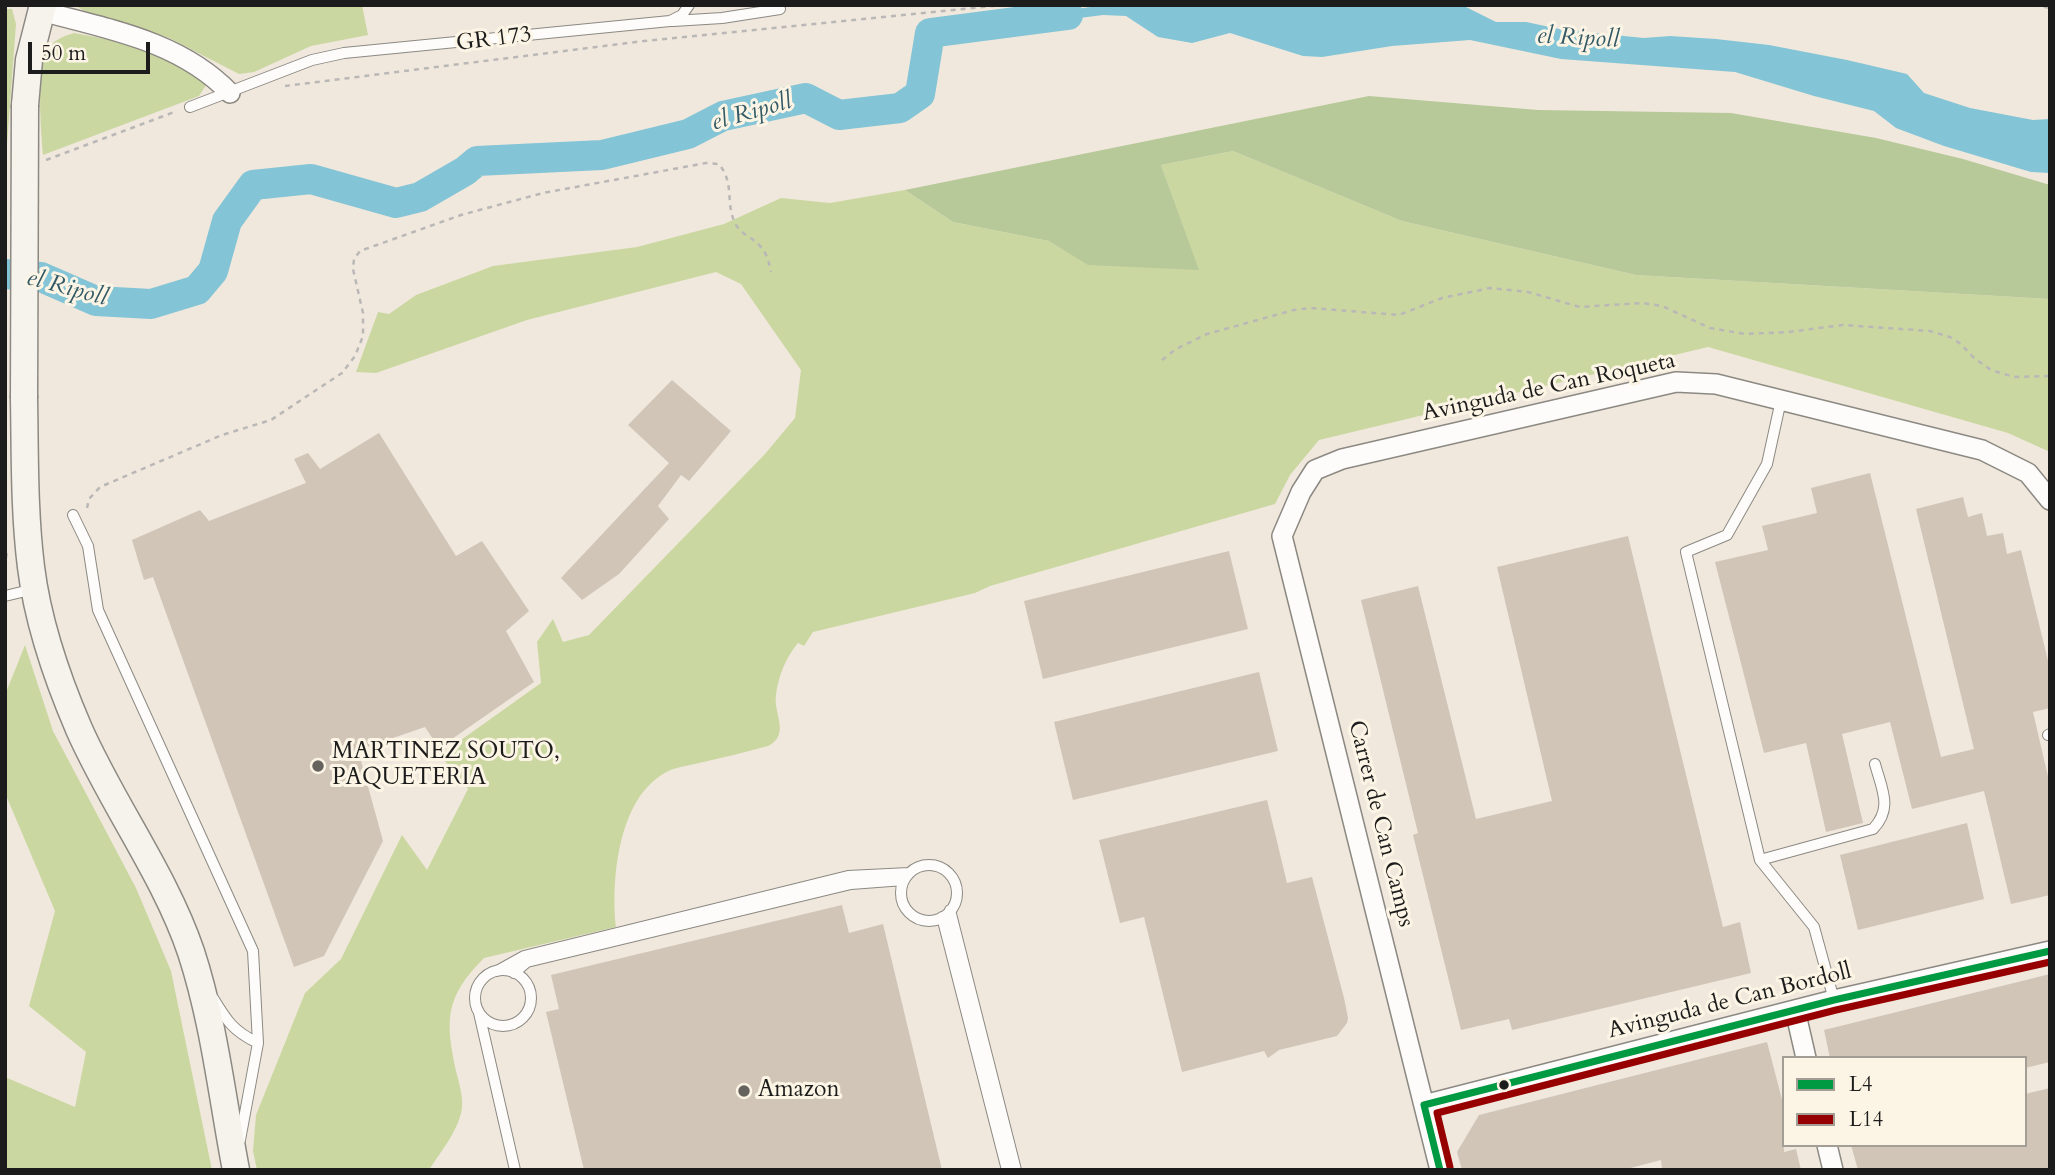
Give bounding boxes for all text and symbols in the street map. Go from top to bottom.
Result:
street label: GR 173 [455,22,533,58]
water label: el Ripoll [1536,22,1620,56]
scale bar [32,28,154,72]
text: 50 m [41,39,86,68]
water label: el Ripoll [708,88,796,138]
water label: el Ripoll [24,264,110,314]
street label: Avinguda de Can Roqueta [1420,348,1678,428]
street label: Carrer de Can Camps [1341,718,1419,930]
place label: MARTINEZ SOUTO, PAQUETERIA [332,739,560,793]
marker: MARTINEZ SOUTO, PAQUETERIA [310,758,326,774]
street label: Avinguda de Can Bordoll [1605,958,1855,1046]
legend [1782,1056,2027,1147]
text: L4 [1849,1070,1872,1099]
place label: Amazon [758,1077,840,1105]
unlabelled marker [1497,1078,1511,1092]
marker: Amazon [736,1083,752,1099]
text: L14 [1849,1105,1883,1134]

